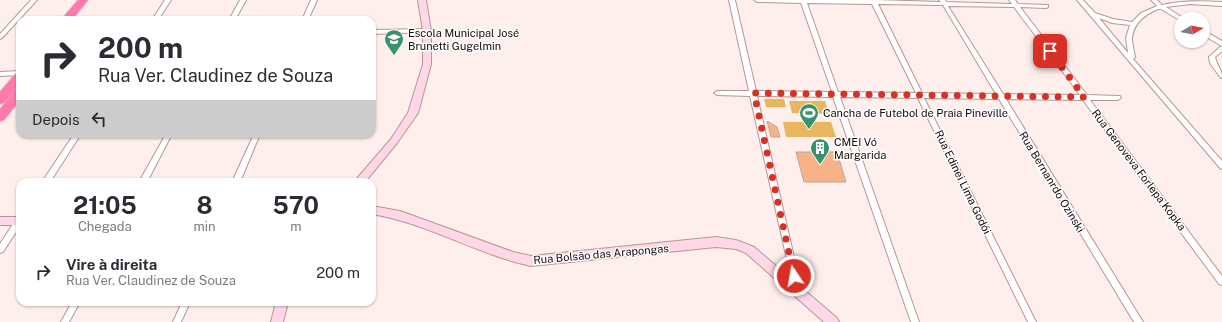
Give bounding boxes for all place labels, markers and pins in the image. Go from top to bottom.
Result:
place label: Escola Municipal José Brunetti Gugelmin [408,27,519,52]
school or university icon: Escola Municipal José Brunetti Gugelmin [383,28,405,56]
pin [1033,34,1067,68]
sports icon: Cancha de Futebol de Praia Pineville [798,102,820,130]
place label: Cancha de Futebol de Praia Pineville [823,107,1008,119]
place label: CMEI Vó Margarida [834,136,886,161]
building icon: CMEI Vó Margarida [809,137,831,165]

